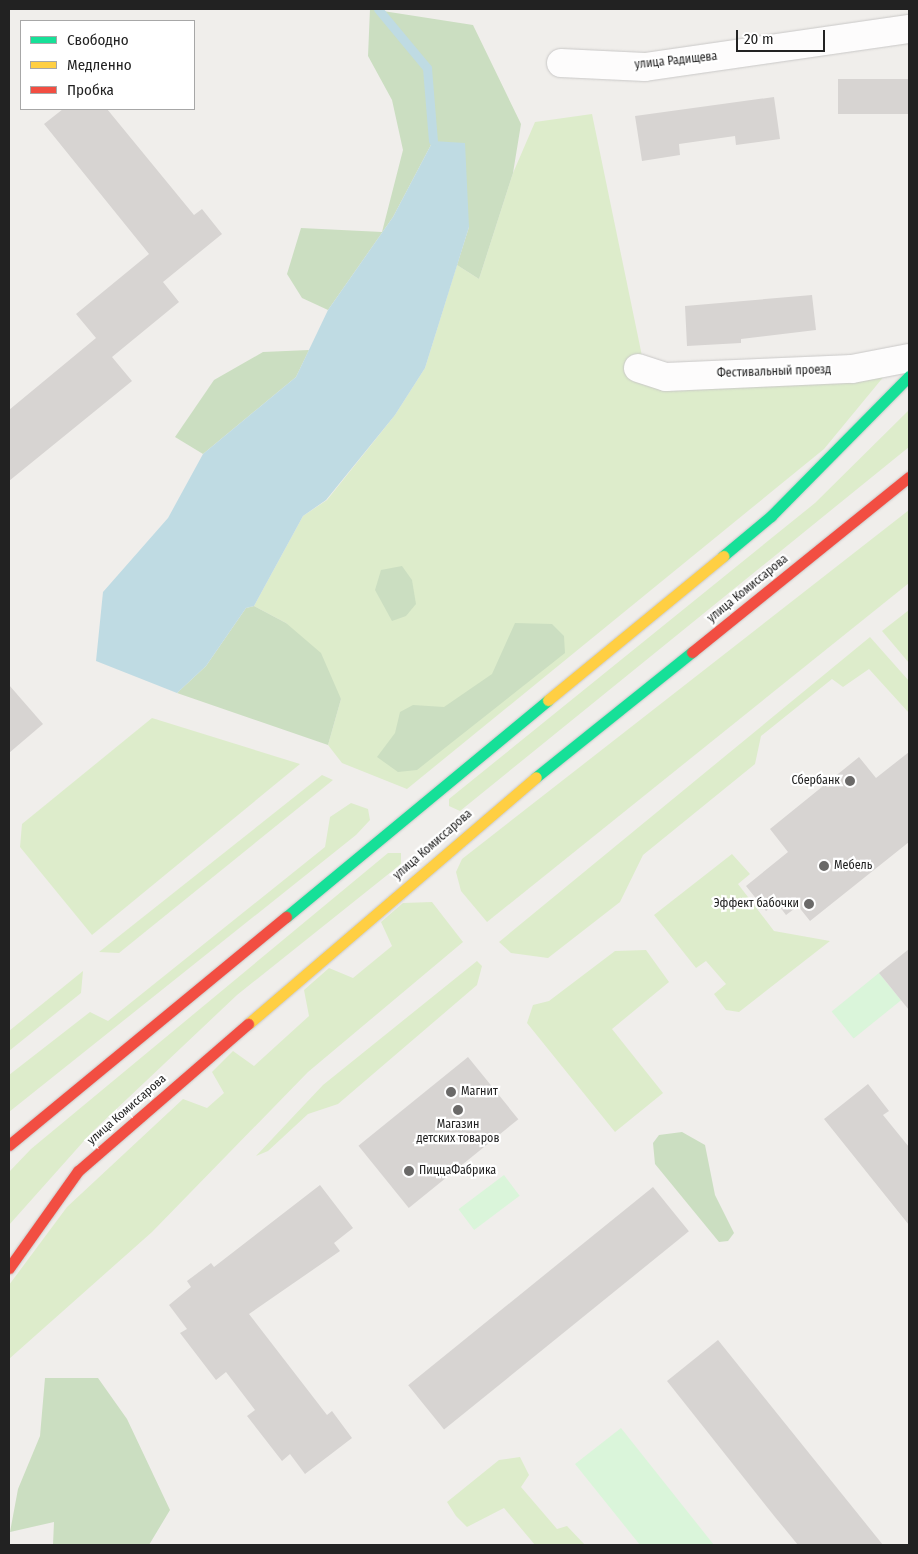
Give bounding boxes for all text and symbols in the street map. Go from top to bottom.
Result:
legend [20,20,195,110]
scale bar [738,20,827,52]
text: 20 m [744,30,774,48]
text: Свободно [67,31,129,49]
street label: улица Радищева [634,49,718,73]
text: Медленно [67,56,132,74]
text: Пробка [67,81,114,99]
street label: Фестивальный проезд [717,363,831,381]
street label: улица Комиссарова [705,552,791,626]
place label: Сбербанк [792,774,840,788]
marker: Сбербанк [844,775,856,787]
street label: улица Комиссарова [391,807,475,883]
place label: Мебель [834,859,872,873]
marker: Мебель [818,860,830,872]
place label: Эффект бабочки [714,897,799,911]
marker: Эффект бабочки [803,898,815,910]
street label: улица Комиссарова [85,1072,169,1148]
place label: Магнит [461,1085,498,1099]
marker: Магнит [445,1086,457,1098]
marker: Магазин детских товаров [452,1104,464,1116]
place label: Магазин детских товаров [417,1118,499,1146]
place label: ПиццаФабрика [419,1164,496,1178]
marker: ПиццаФабрика [403,1165,415,1177]

